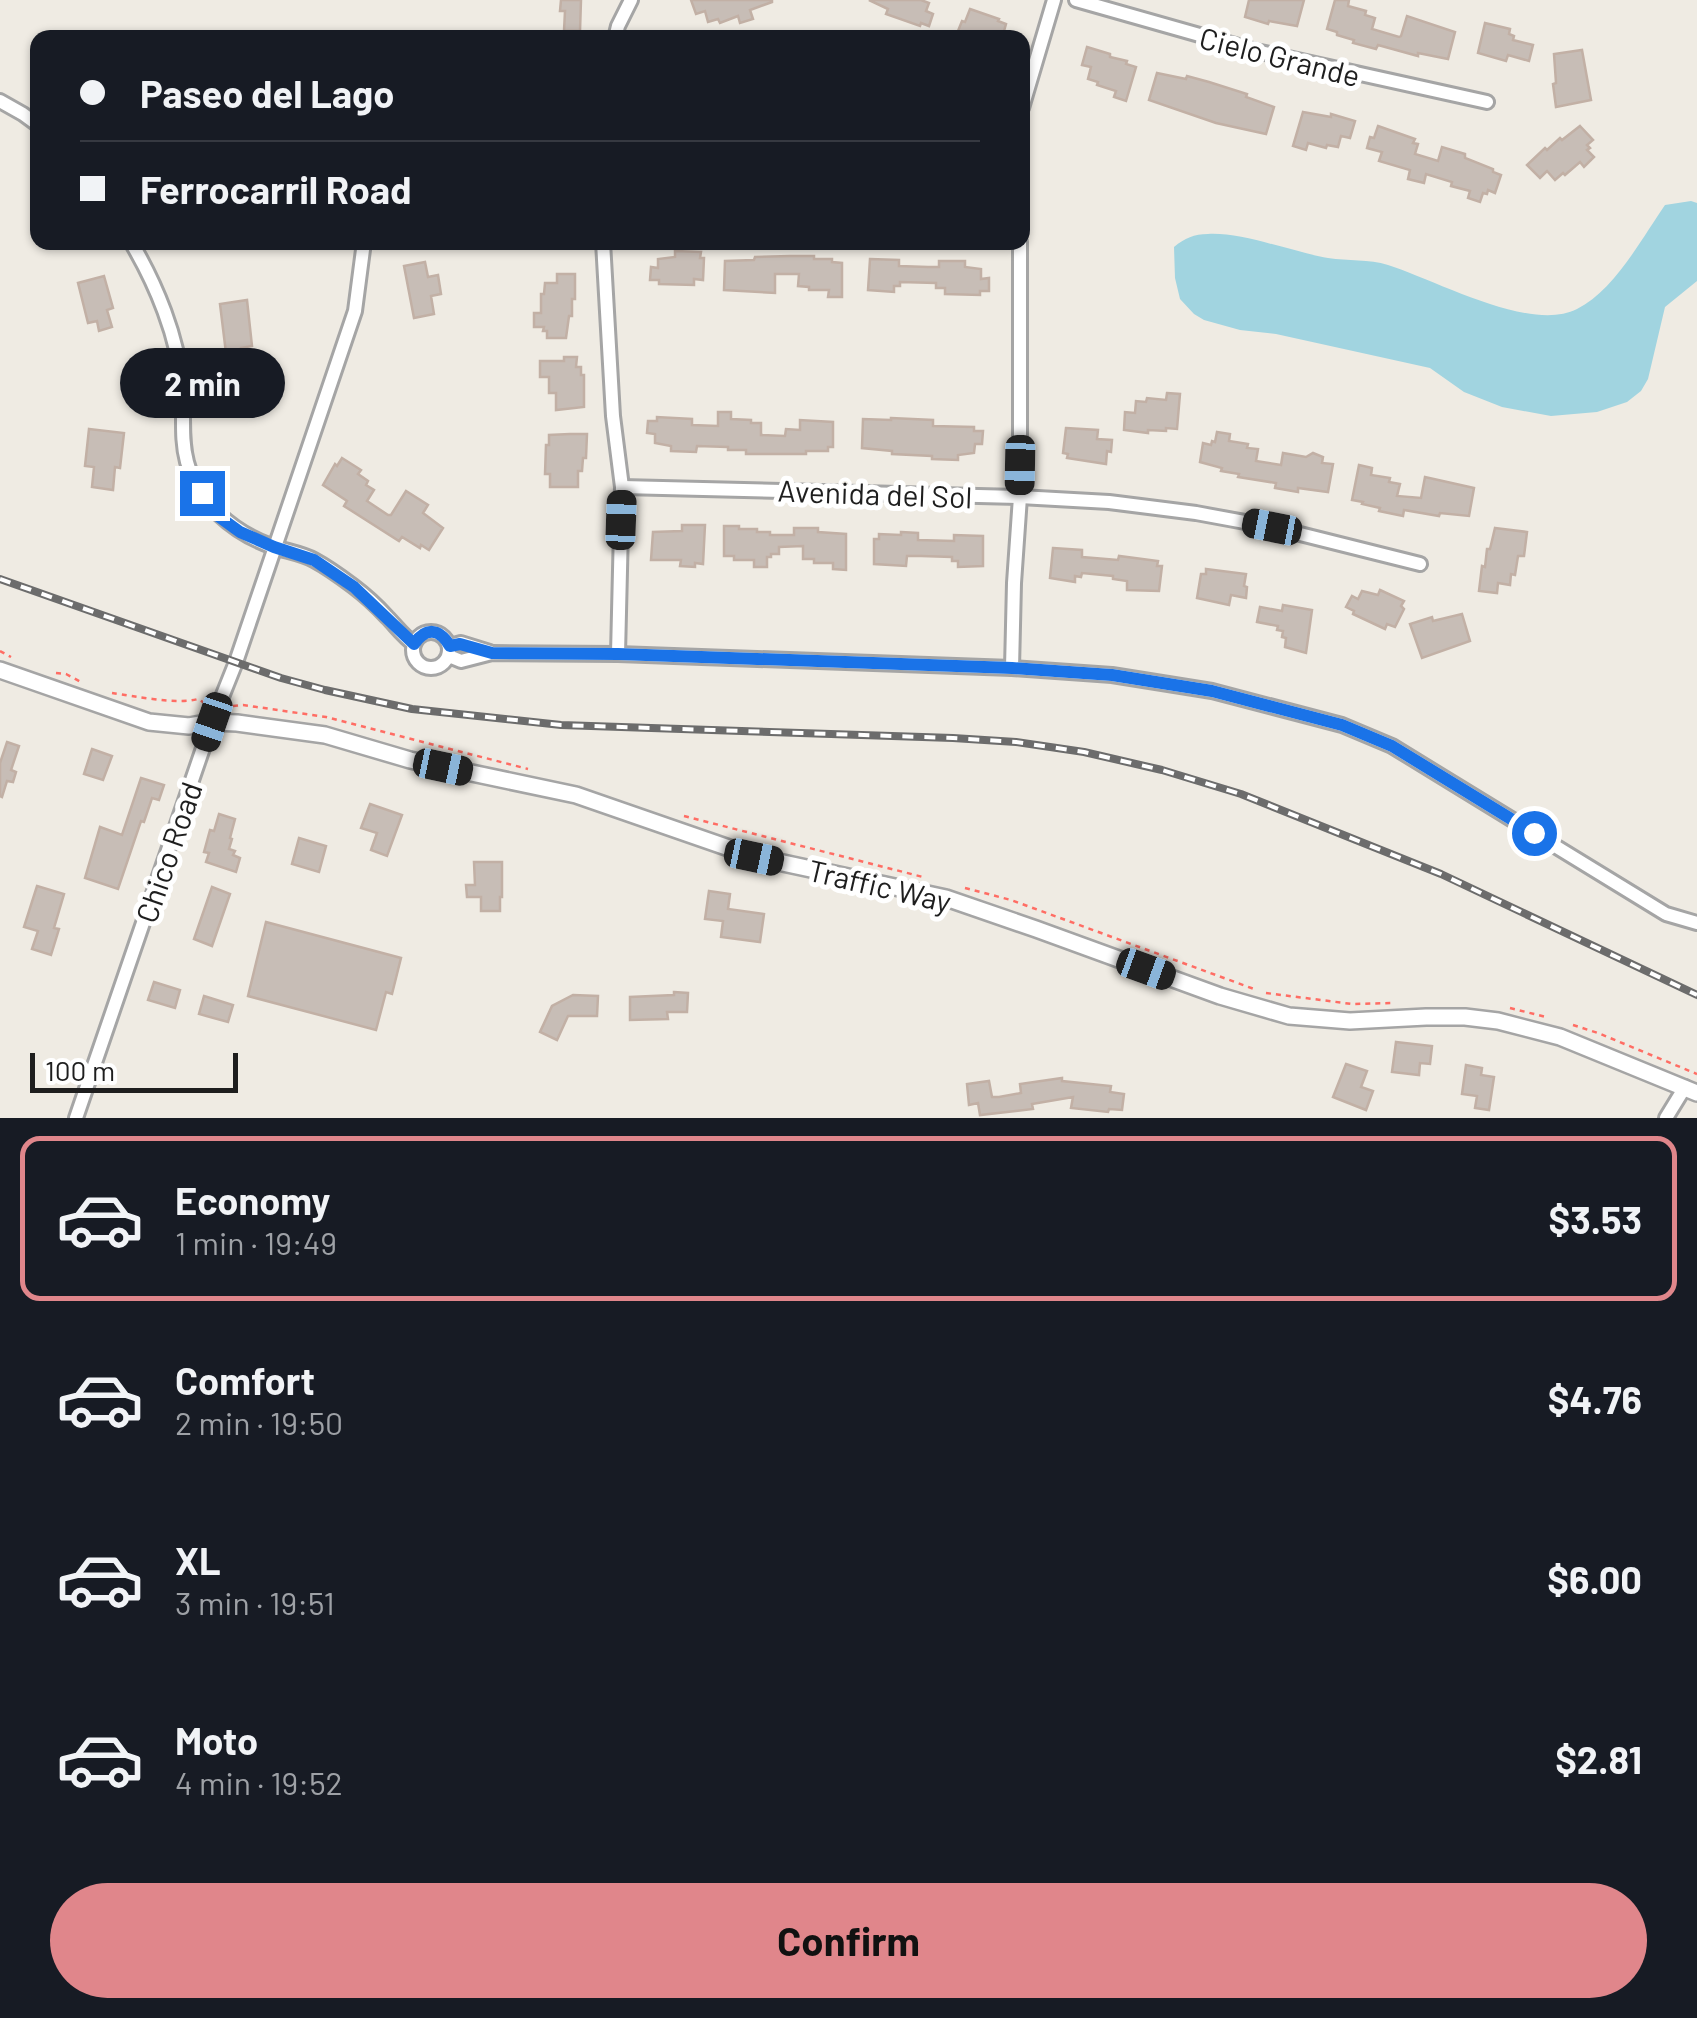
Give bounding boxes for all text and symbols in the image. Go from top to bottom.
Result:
street label: Cielo Grande [1196,19,1364,93]
text: Paseo del Lago [140,70,394,116]
text: Ferrocarril Road [140,166,412,212]
callout: 2 min [120,348,284,418]
text: 2 min [164,364,241,402]
car [1004,435,1036,495]
route end [180,471,225,516]
street label: Avenida del Sol [777,472,973,514]
car [605,489,637,551]
car [1240,507,1304,547]
car [188,689,236,755]
car [411,746,475,788]
street label: Chico Road [127,777,209,927]
route start [1512,811,1557,856]
car [722,836,786,878]
street label: Traffic Way [805,851,955,919]
car [1113,945,1179,993]
scale bar [30,1048,238,1092]
text: 100 m [45,1053,115,1087]
icon: car [55,1174,145,1264]
text: Economy [175,1177,330,1223]
text: $3.53 [1548,1196,1642,1242]
text: 1 min · 19:49 [175,1223,337,1261]
icon: car [55,1354,145,1444]
text: Comfort [175,1357,315,1403]
text: $4.76 [1548,1376,1642,1422]
text: 2 min · 19:50 [175,1403,343,1441]
icon: car [55,1534,145,1624]
text: XL [175,1537,221,1583]
text: $6.00 [1547,1556,1642,1602]
text: 3 min · 19:51 [175,1583,335,1621]
icon: car [55,1714,145,1804]
text: Moto [175,1717,258,1763]
text: $2.81 [1555,1736,1642,1782]
text: 4 min · 19:52 [175,1763,343,1801]
button: Confirm [50,1883,1647,1998]

